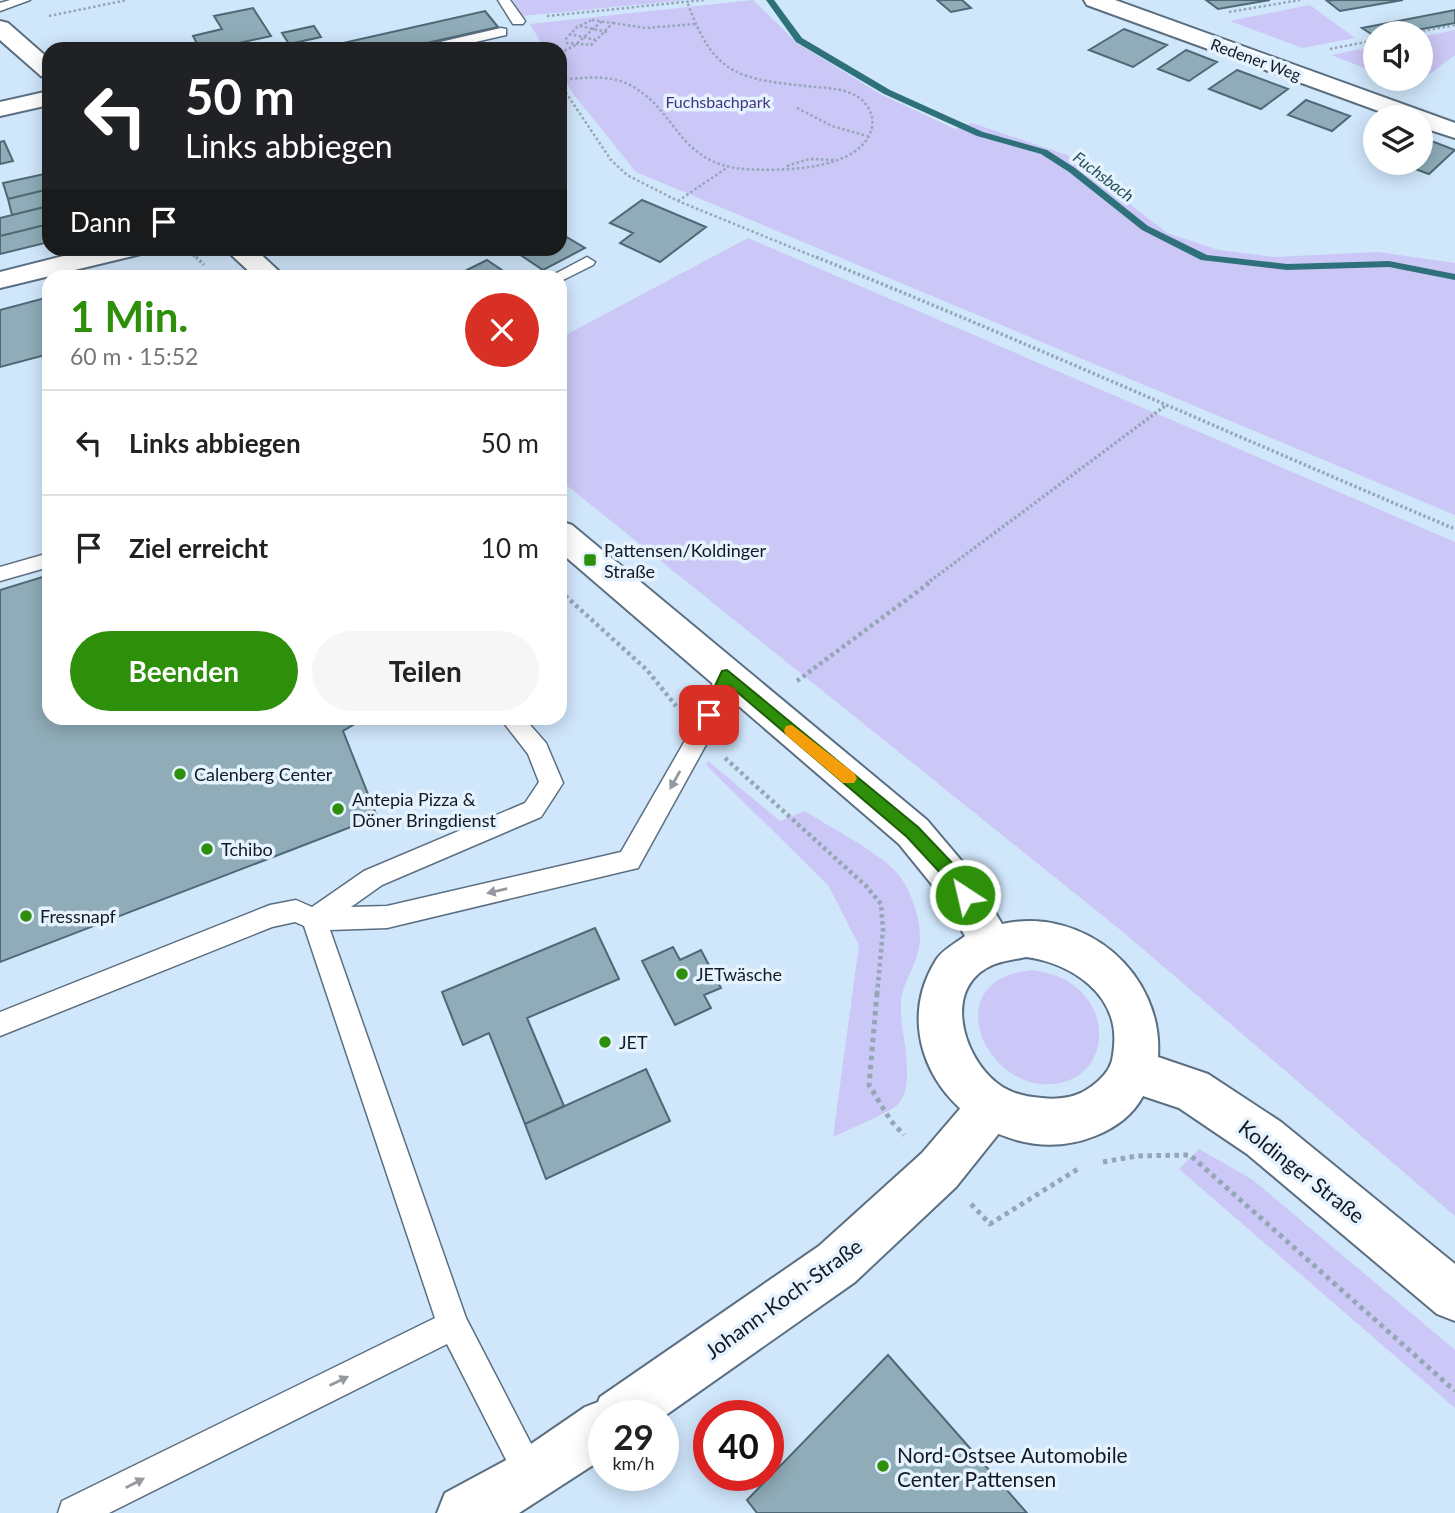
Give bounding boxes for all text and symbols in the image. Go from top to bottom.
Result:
map controls [1363,21,1433,175]
button: sound [1363,21,1433,91]
street label: Redener Weg [1208,34,1304,84]
text: 50 m [185,67,295,125]
icon: left [70,70,161,161]
park label: Fuchsbachpark [665,92,771,111]
button: layers [1363,105,1433,175]
text: Links abbiegen [185,126,393,165]
water label: Fuchsbach [1070,147,1138,205]
icon: arrive [145,203,183,241]
text: Dann [70,206,131,238]
text: 1 Min. [70,291,188,341]
button: close [465,293,539,367]
text: 60 m · 15:52 [70,342,198,370]
icon: left [70,424,108,462]
text: Links abbiegen [129,427,301,459]
text: 50 m [481,427,539,459]
icon: arrive [70,529,108,567]
text: Ziel erreicht [129,532,268,564]
text: 10 m [481,532,539,564]
place label: Pattensen/Koldinger Straße [604,539,766,582]
marker: Pattensen/Koldinger Straße [582,552,598,568]
button: Beenden [70,631,298,711]
button: Teilen [312,631,539,711]
pin [679,685,739,745]
icon: arrive [690,696,728,734]
place label: Calenberg Center [194,763,333,785]
marker: Calenberg Center [172,766,188,782]
one-way arrow [669,771,681,790]
place label: Antepia Pizza & Döner Bringdienst [352,788,496,831]
marker: Antepia Pizza & Döner Bringdienst [330,801,346,817]
place label: Tchibo [221,838,273,860]
marker: Tchibo [199,841,215,857]
position arrow [928,858,1002,932]
one-way arrow [486,886,508,897]
place label: Fressnapf [40,905,117,927]
marker: Fressnapf [18,908,34,924]
place label: JETwäsche [696,963,782,985]
marker: JETwäsche [674,966,690,982]
place label: JET [619,1031,648,1053]
marker: JET [597,1034,613,1050]
street label: Koldinger Straße [1234,1114,1370,1228]
street label: Johann-Koch-Straße [700,1233,866,1363]
one-way arrow [329,1376,349,1387]
speed limit sign: 40 [693,1400,784,1491]
text: 29 [613,1415,654,1457]
place label: Nord-Ostsee Automobile Center Pattensen [897,1442,1128,1491]
text: km/h [612,1452,655,1474]
marker: Nord-Ostsee Automobile Center Pattensen [875,1458,891,1474]
one-way arrow [126,1477,146,1489]

